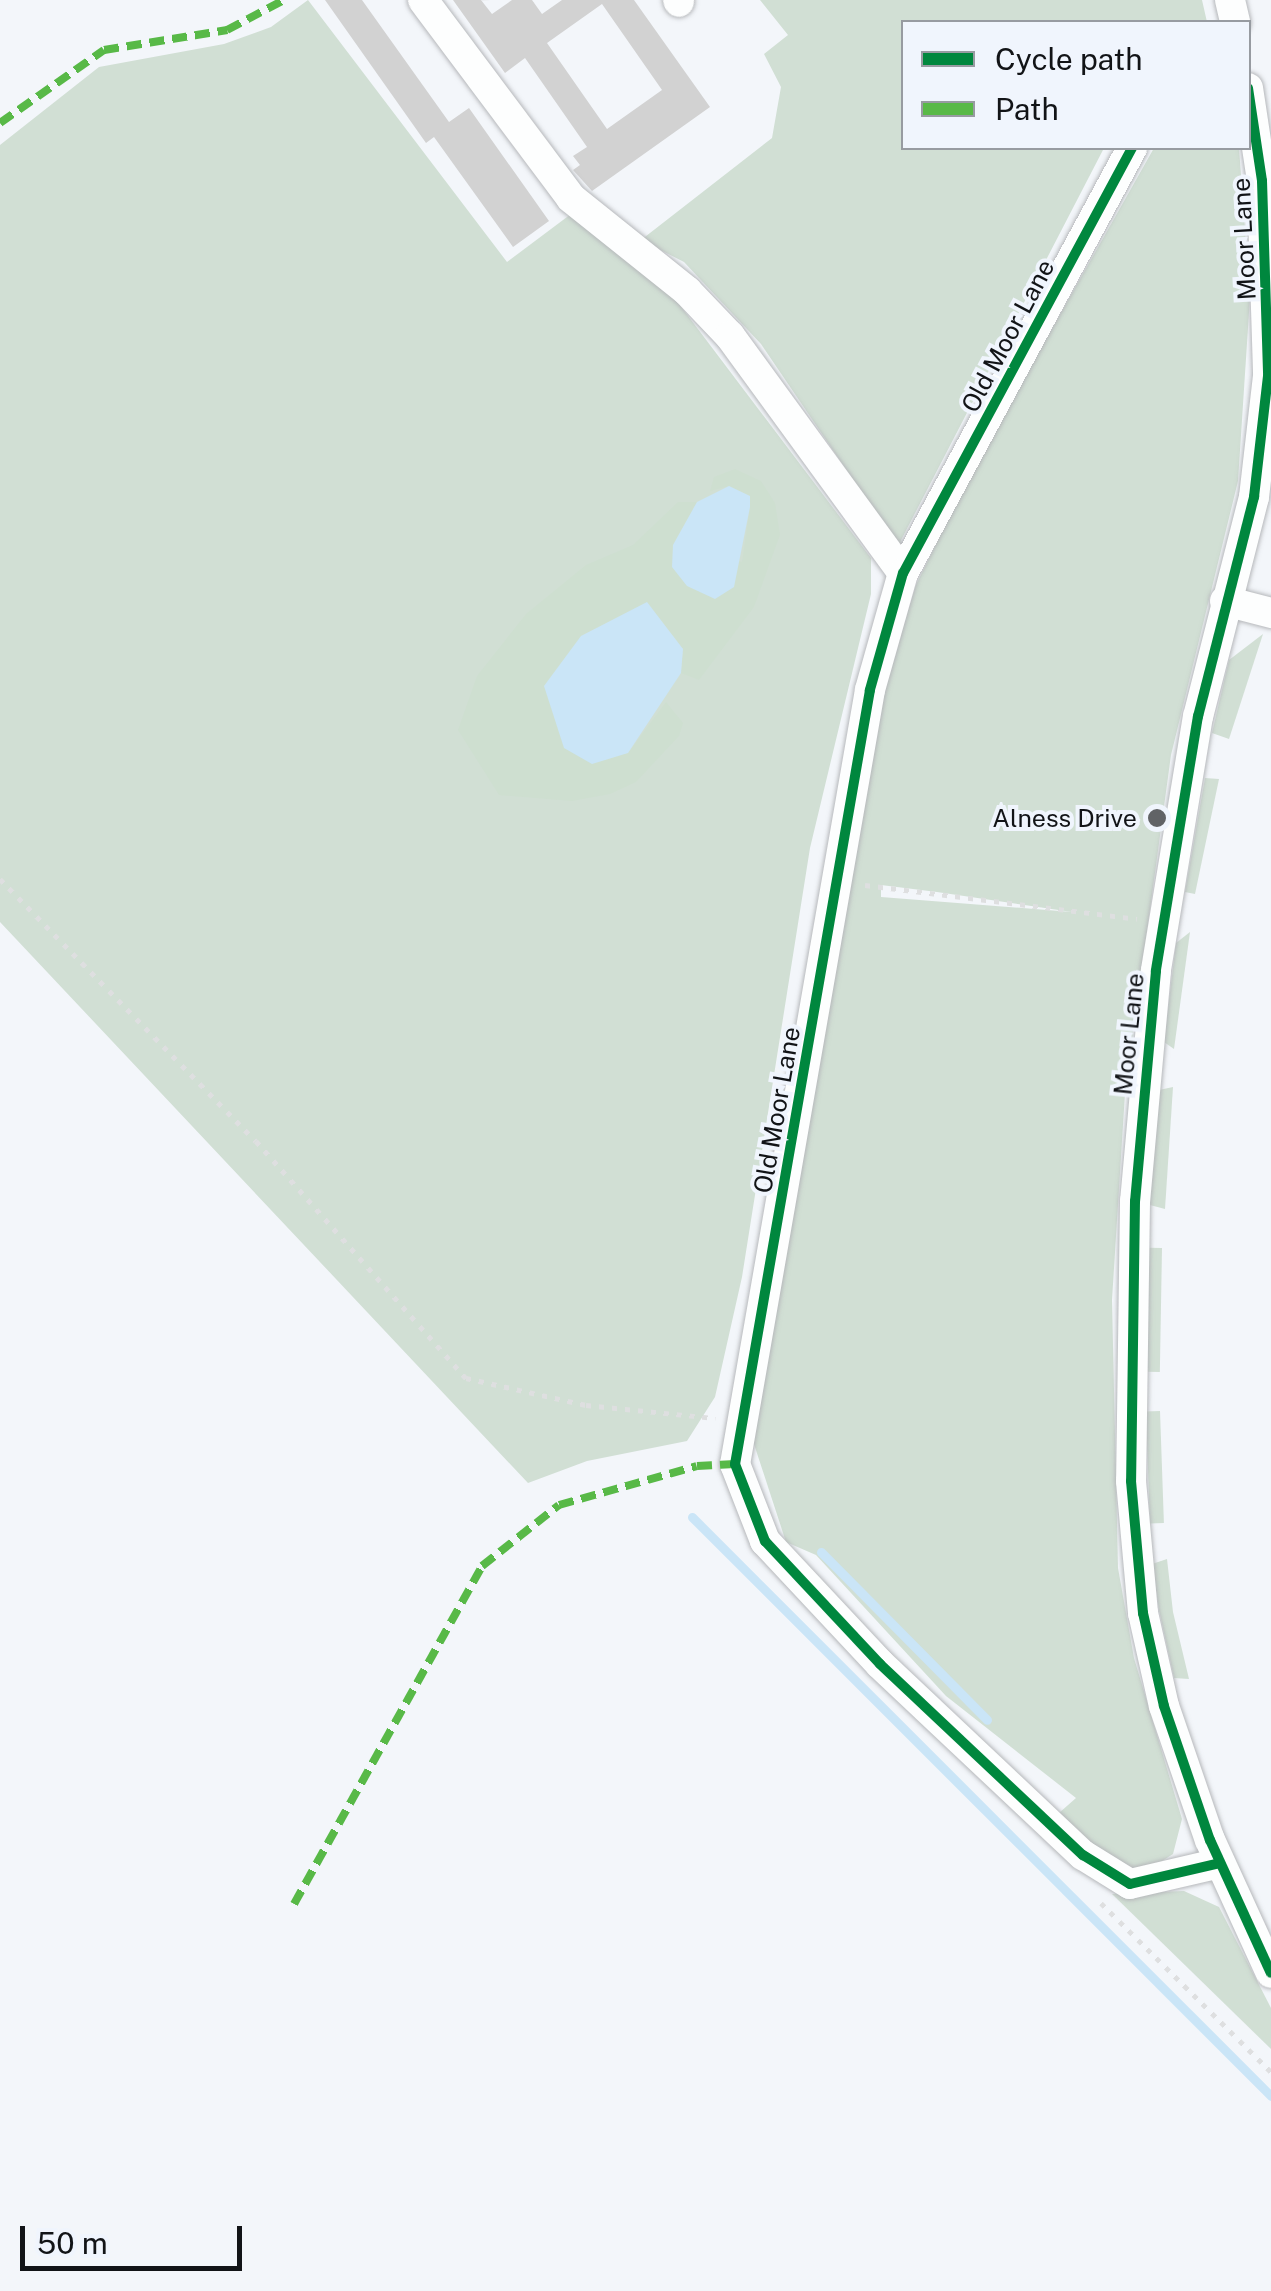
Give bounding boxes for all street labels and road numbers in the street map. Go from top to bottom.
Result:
street label: Moor Lane [1226,177,1262,301]
street label: Old Moor Lane [955,255,1061,417]
street label: Moor Lane [1108,972,1150,1096]
street label: Old Moor Lane [748,1024,806,1196]

